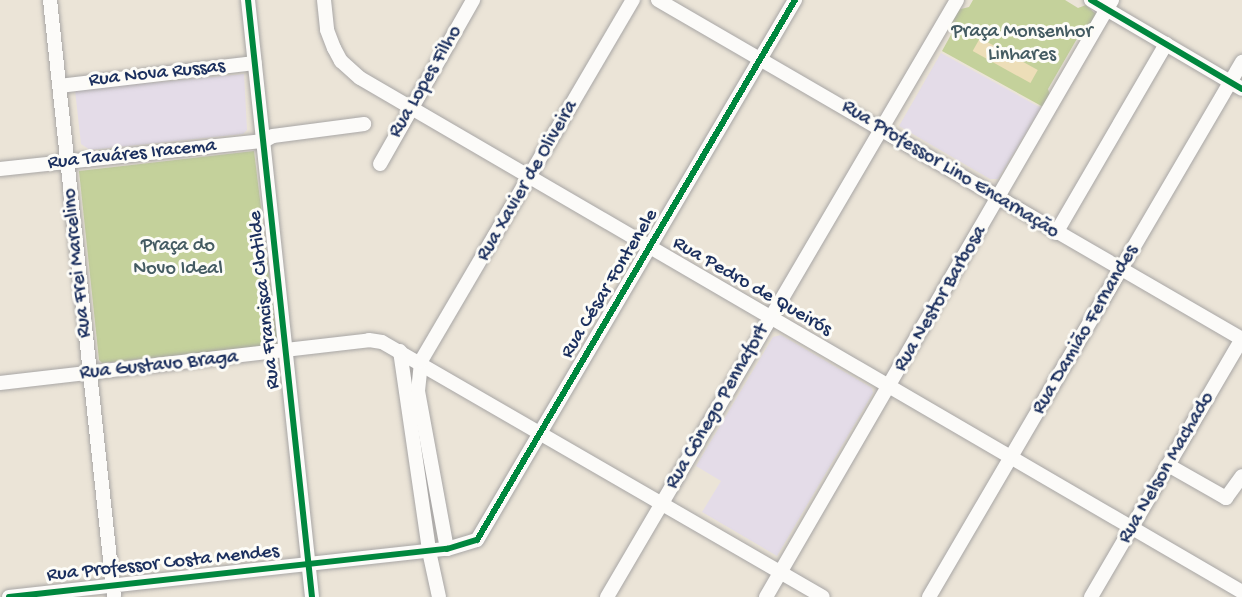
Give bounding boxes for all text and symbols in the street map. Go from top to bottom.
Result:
park label: Praça Monsenhor Linhares [951,21,1093,68]
street label: Rua Lopes Filho [384,22,468,142]
street label: Rua Nova Russas [88,55,226,93]
street label: Rua Professor Lino Encarnação [837,95,1063,245]
street label: Rua Xavier de Oliveira [472,96,584,266]
street label: Rua Taváres Iracema [47,134,217,176]
street label: Rua Frei Marcelino [58,187,98,339]
street label: Rua César Fontenele [556,205,664,363]
street label: Rua Francisca Clotilde [244,210,286,390]
street label: Rua Nestor Barbosa [889,222,993,376]
street label: Rua Pedro de Queirós [668,232,836,342]
park label: Praça do Novo Ideal [133,235,223,282]
street label: Rua Damião Fernandes [1028,241,1144,419]
street label: Rua Cônego Pennafort [661,320,775,494]
street label: Rua Gustavo Braga [79,346,239,386]
street label: Rua Nelson Machado [1114,388,1220,548]
street label: Rua Professor Costa Mendes [46,540,280,588]

